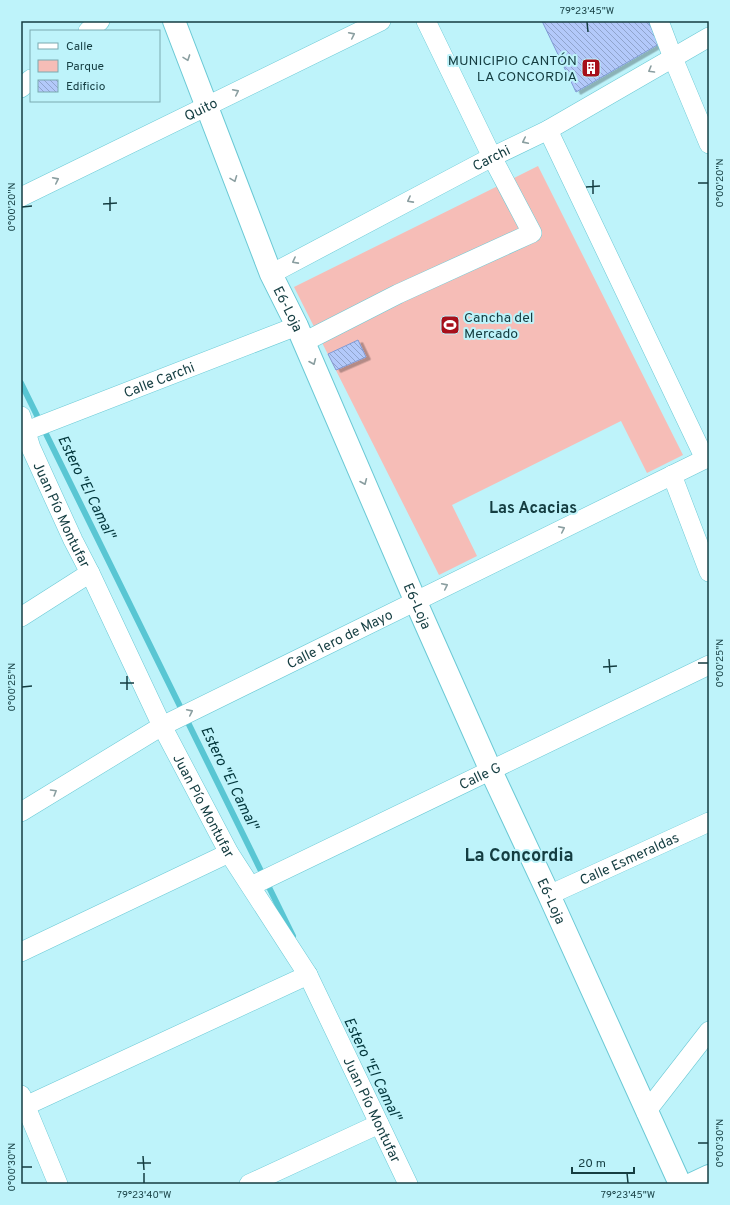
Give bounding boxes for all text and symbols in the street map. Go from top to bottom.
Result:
text: 79°23'45"W [560,5,614,18]
legend [30,30,160,102]
one-way arrow [348,32,356,40]
text: Calle [66,39,93,55]
place label: MUNICIPIO CANTÓN LA CONCORDIA [448,52,577,86]
one-way arrow [183,54,191,61]
building icon: MUNICIPIO CANTÓN LA CONCORDIA [580,57,602,79]
text: Parque [66,59,104,75]
one-way arrow [648,66,655,73]
text: Edificio [66,79,106,95]
one-way arrow [231,89,239,97]
street label: Quito [182,95,221,126]
one-way arrow [522,136,530,144]
street label: Carchi [470,142,513,176]
text: 0°00'20"N [714,158,727,208]
one-way arrow [229,175,237,182]
one-way arrow [52,177,59,185]
text: 0°00'20"N [6,182,19,232]
one-way arrow [407,196,414,203]
one-way arrow [292,257,299,264]
street label: E6-Loja [269,284,306,335]
place label: Cancha del Mercado [464,310,533,343]
sports icon: Cancha del Mercado [439,314,461,336]
one-way arrow [308,358,316,366]
street label: Calle Carchi [122,359,197,402]
water label: Estero "El Camal" [52,433,120,544]
street label: Juan Pío Montufar [29,460,93,572]
one-way arrow [360,478,368,485]
district label: Las Acacias [489,499,577,519]
one-way arrow [558,526,565,534]
street label: E6-Loja [399,581,434,632]
one-way arrow [441,583,448,591]
street label: Calle 1ero de Mayo [284,607,396,673]
text: 0°00'25"N [714,639,727,687]
text: 0°00'25"N [6,663,19,711]
one-way arrow [186,709,194,717]
water label: Estero "El Camal" [195,724,263,835]
street label: Juan Pío Montufar [168,752,237,862]
street label: Calle G [457,760,504,794]
one-way arrow [50,789,57,796]
street label: Calle Esmeraldas [577,830,682,890]
district label: La Concordia [464,845,574,868]
street label: E6-Loja [532,876,568,927]
water label: Estero "El Camal" [338,1015,406,1126]
street label: Juan Pío Montufar [339,1055,404,1166]
text: 0°00'30"N [714,1119,727,1167]
text: 0°00'30"N [6,1143,19,1191]
scale bar [572,1149,634,1175]
text: 20 m [578,1156,606,1172]
text: 79°23'40"W [117,1189,171,1202]
text: 79°23'45"W [601,1189,655,1202]

